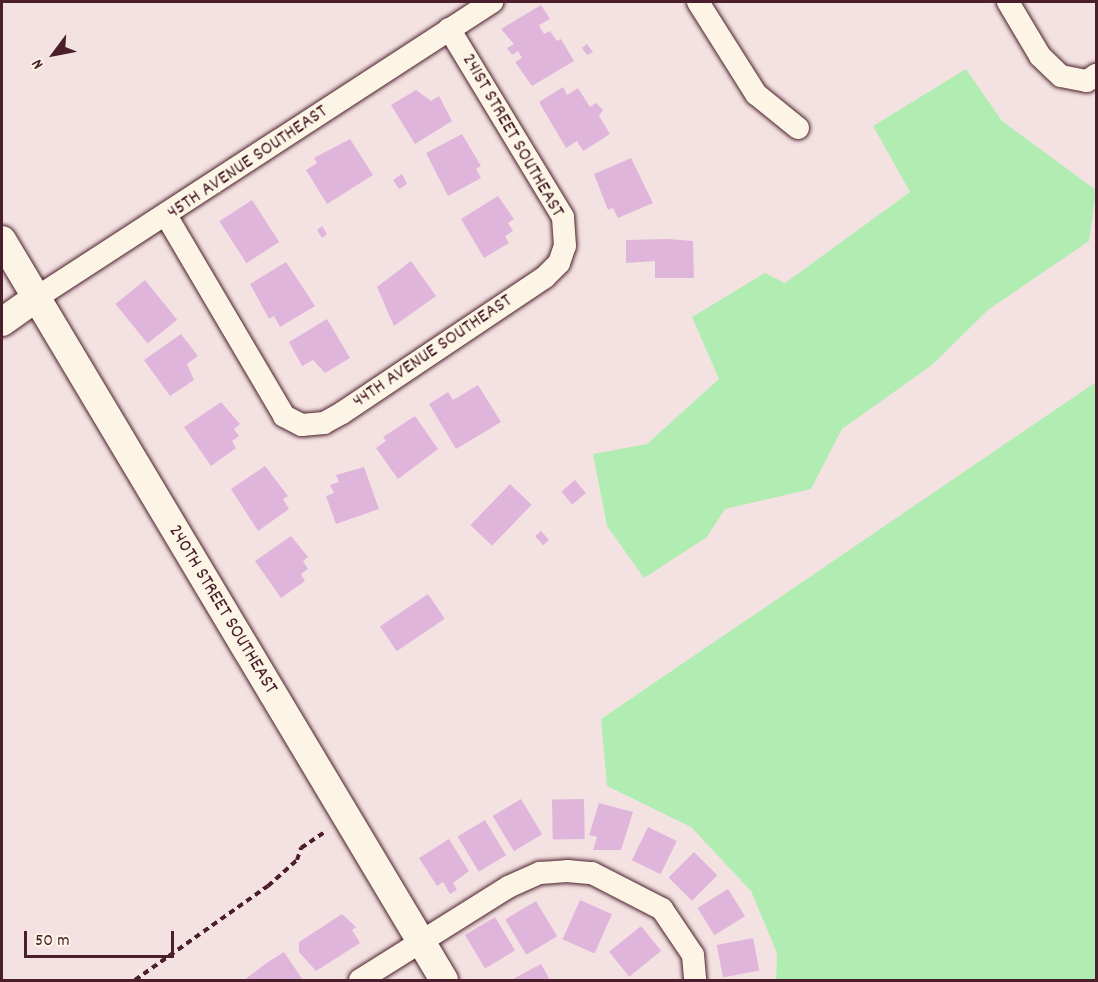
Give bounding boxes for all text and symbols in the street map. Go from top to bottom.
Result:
north arrow [24,24,84,84]
street label: 241ST STREET SOUTHEAST [455,50,569,222]
text: N [26,54,50,73]
street label: 45TH AVENUE SOUTHEAST [163,100,333,226]
street label: 44TH AVENUE SOUTHEAST [349,290,517,414]
street label: 240TH STREET SOUTHEAST [162,521,282,699]
scale bar [27,919,177,957]
text: 50 m [35,929,70,954]

